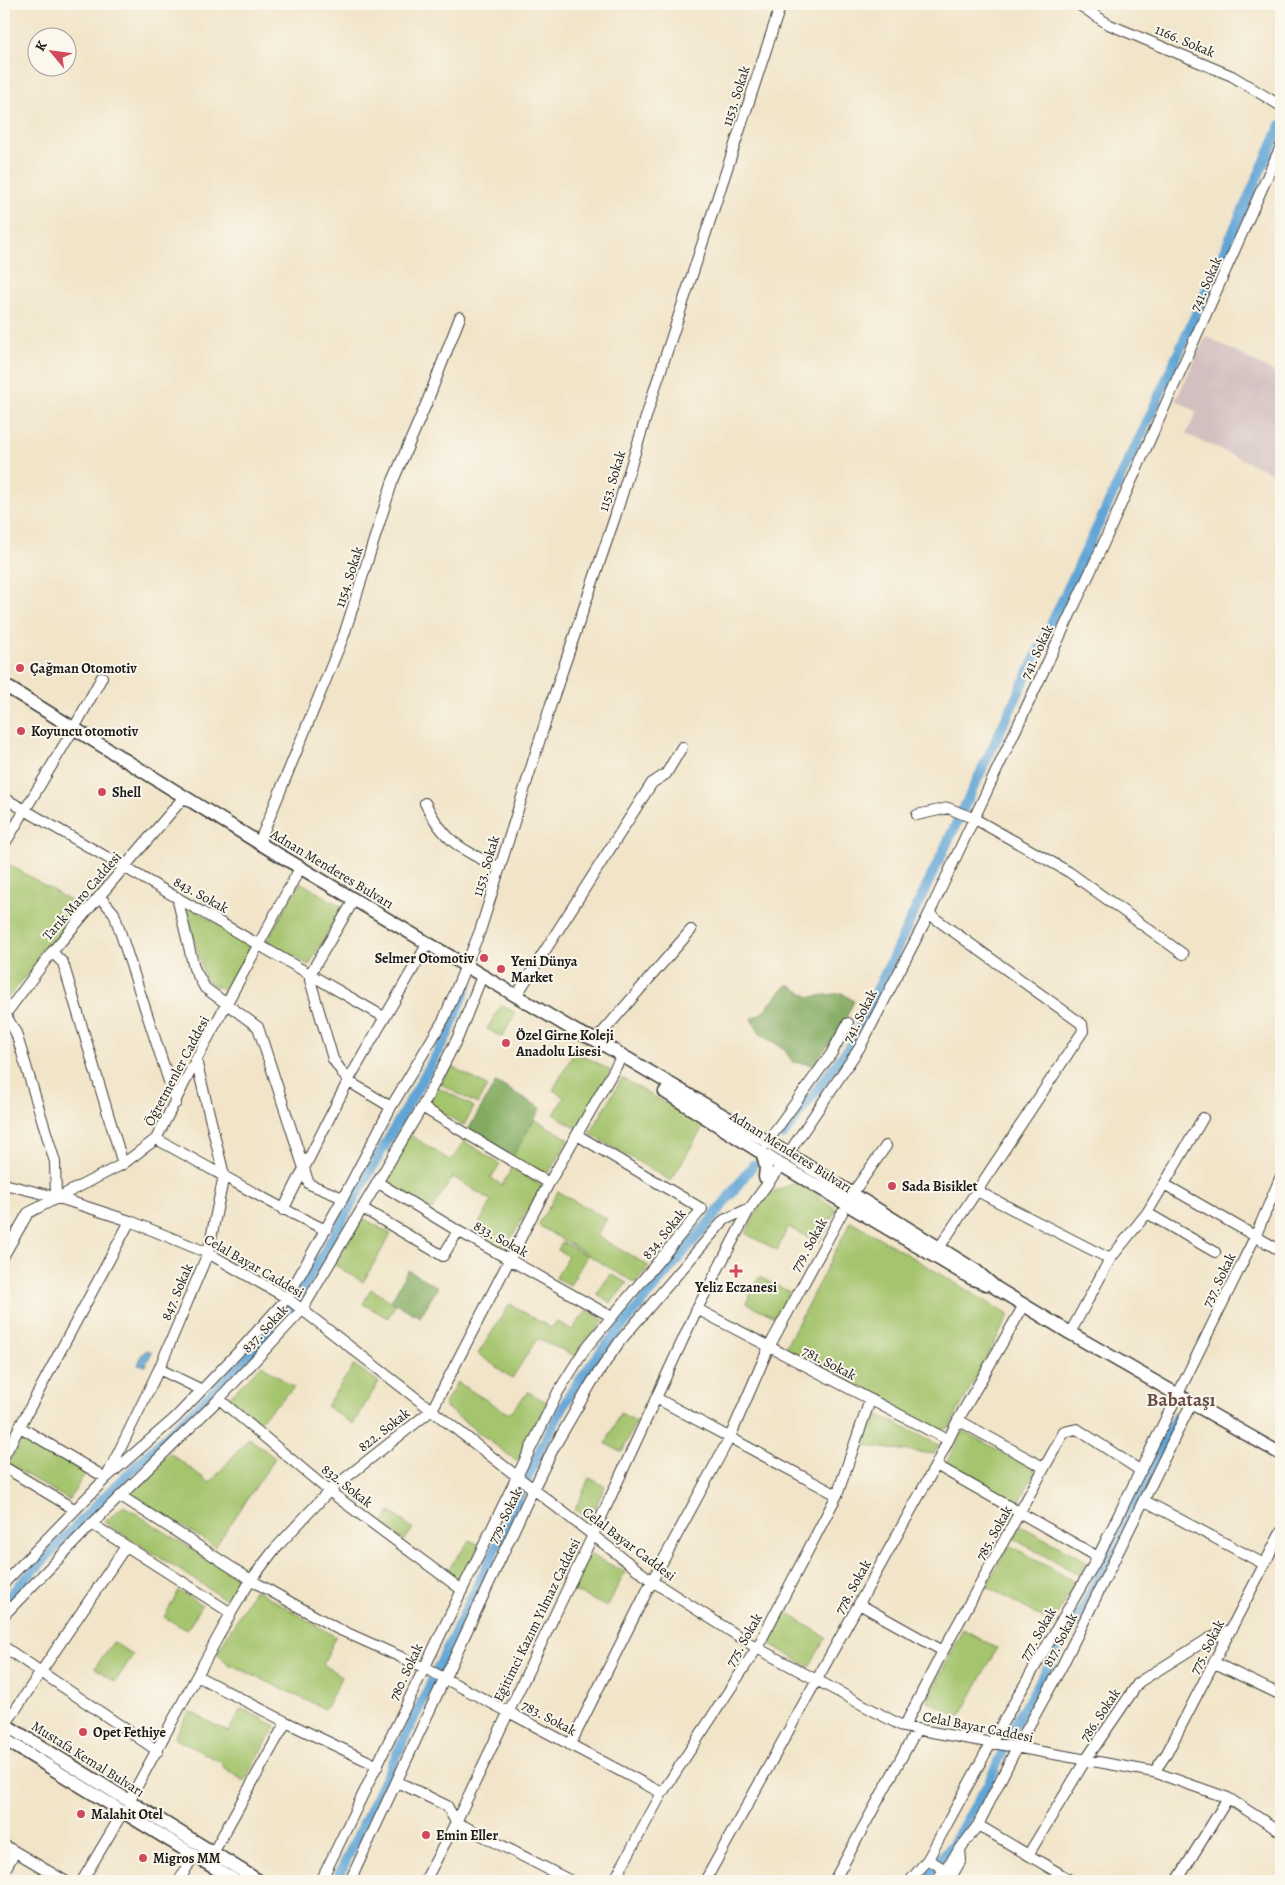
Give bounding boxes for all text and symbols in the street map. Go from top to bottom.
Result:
street label: 1166. Sokak [1152,20,1218,62]
north arrow [28,28,78,78]
text: K [31,37,52,55]
street label: 1153. Sokak [717,63,755,129]
street label: 741. Sokak [1186,254,1226,314]
street label: 1153. Sokak [594,448,630,514]
street label: 1154. Sokak [330,544,368,610]
street label: 741. Sokak [1016,622,1058,682]
place label: Çağman Otomotiv [30,659,137,678]
marker: Çağman Otomotiv [14,662,26,674]
place label: Koyuncu otomotiv [31,722,139,741]
marker: Koyuncu otomotiv [15,725,27,737]
place label: Shell [112,783,141,802]
marker: Shell [96,786,108,798]
street label: Adnan Menderes Bulvarı [266,824,397,913]
street label: 1153. Sokak [468,833,504,899]
street label: Tarık Maro Caddesi [38,848,126,944]
street label: 843. Sokak [170,872,232,918]
place label: Selmer Otomotiv [375,949,474,968]
marker: Selmer Otomotiv [478,952,490,964]
place label: Yeni Dünya Market [510,952,578,987]
marker: Yeni Dünya Market [495,963,507,975]
street label: 741. Sokak [838,986,882,1046]
street label: Öğretmenler Caddesi [140,1012,214,1129]
place label: Özel Girne Koleji Anadolu Lisesi [515,1026,614,1061]
marker: Özel Girne Koleji Anadolu Lisesi [500,1037,512,1049]
street label: Adnan Menderes Bulvarı [726,1106,856,1197]
place label: Sada Bisiklet [902,1177,978,1196]
marker: Sada Bisiklet [886,1180,898,1192]
street label: 834. Sokak [638,1205,690,1263]
street label: 779. Sokak [786,1214,832,1275]
street label: 833. Sokak [470,1216,532,1262]
street label: Celal Bayar Caddesi [201,1230,307,1302]
street label: 737. Sokak [1198,1249,1240,1311]
street label: 847. Sokak [157,1261,197,1323]
marker: Yeliz Eczanesi [730,1265,742,1277]
place label: Yeliz Eczanesi [694,1278,777,1297]
street label: 837. Sokak [238,1301,292,1357]
street label: 781. Sokak [799,1341,859,1385]
district label: Babataşı [1147,1387,1216,1413]
street label: 822. Sokak [354,1404,414,1456]
street label: 832. Sokak [317,1460,377,1512]
street label: 779. Sokak [483,1485,527,1547]
street label: 785. Sokak [971,1502,1017,1564]
street label: Celal Bayar Caddesi [578,1503,680,1585]
street label: Eğitimci Kazım Yılmaz Caddesi [489,1535,585,1705]
street label: 778. Sokak [830,1556,876,1618]
street label: 777. Sokak [1015,1604,1061,1664]
street label: 775. Sokak [721,1610,767,1670]
street label: 817. Sokak [1038,1610,1082,1670]
street label: 775. Sokak [1185,1616,1229,1678]
street label: 780. Sokak [384,1640,428,1704]
street label: 786. Sokak [1075,1685,1125,1745]
street label: 783. Sokak [518,1696,580,1740]
street label: Celal Bayar Caddesi [921,1707,1035,1747]
street label: Mustafa Kemal Bulvarı [28,1717,148,1801]
place label: Opet Fethiye [93,1723,166,1742]
marker: Opet Fethiye [77,1726,89,1738]
place label: Malahit Otel [91,1805,163,1824]
marker: Malahit Otel [75,1808,87,1820]
place label: Emin Eller [436,1826,498,1845]
marker: Emin Eller [420,1829,432,1841]
place label: Migros MM [153,1849,221,1868]
marker: Migros MM [137,1852,149,1864]

